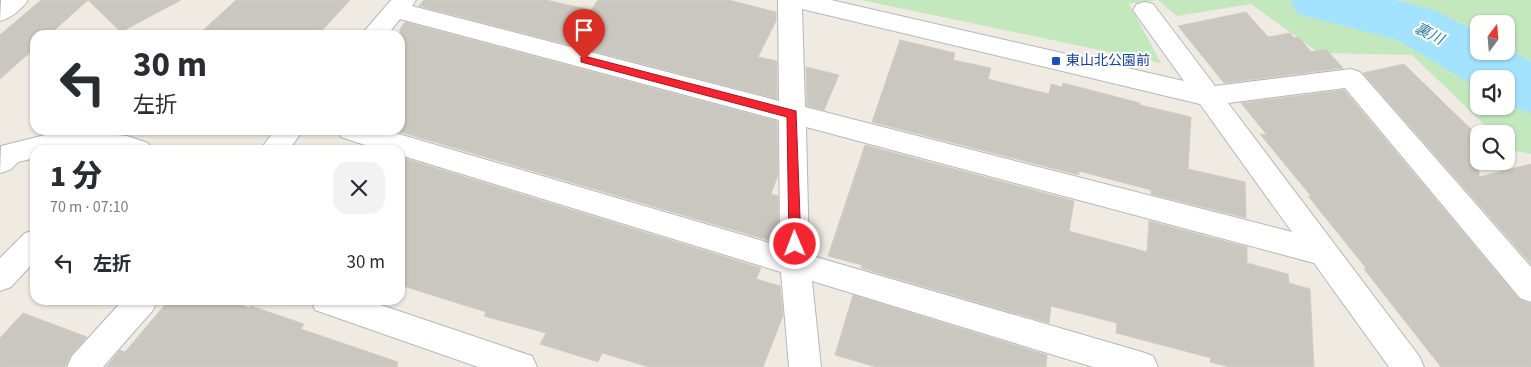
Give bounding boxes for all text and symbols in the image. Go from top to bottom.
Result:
pin [563,9,605,60]
north arrow [1470,15,1515,60]
map controls [1470,15,1515,170]
icon: arrive [570,16,598,44]
water label: 裏川 [1411,18,1449,51]
text: 30 m [133,40,207,90]
icon: left [50,50,115,115]
place label: 東山北公園前 [1066,51,1150,71]
marker: 東山北公園前 [1050,55,1062,67]
button: sound [1470,70,1515,115]
text: 左折 [133,89,177,121]
button: search [1470,125,1515,170]
text: 1 分 [50,155,102,198]
button: close [333,162,385,214]
text: 70 m · 07:10 [50,196,129,218]
position arrow [768,217,820,269]
icon: left [50,249,78,277]
text: 30 m [347,249,385,276]
text: 左折 [93,251,131,278]

